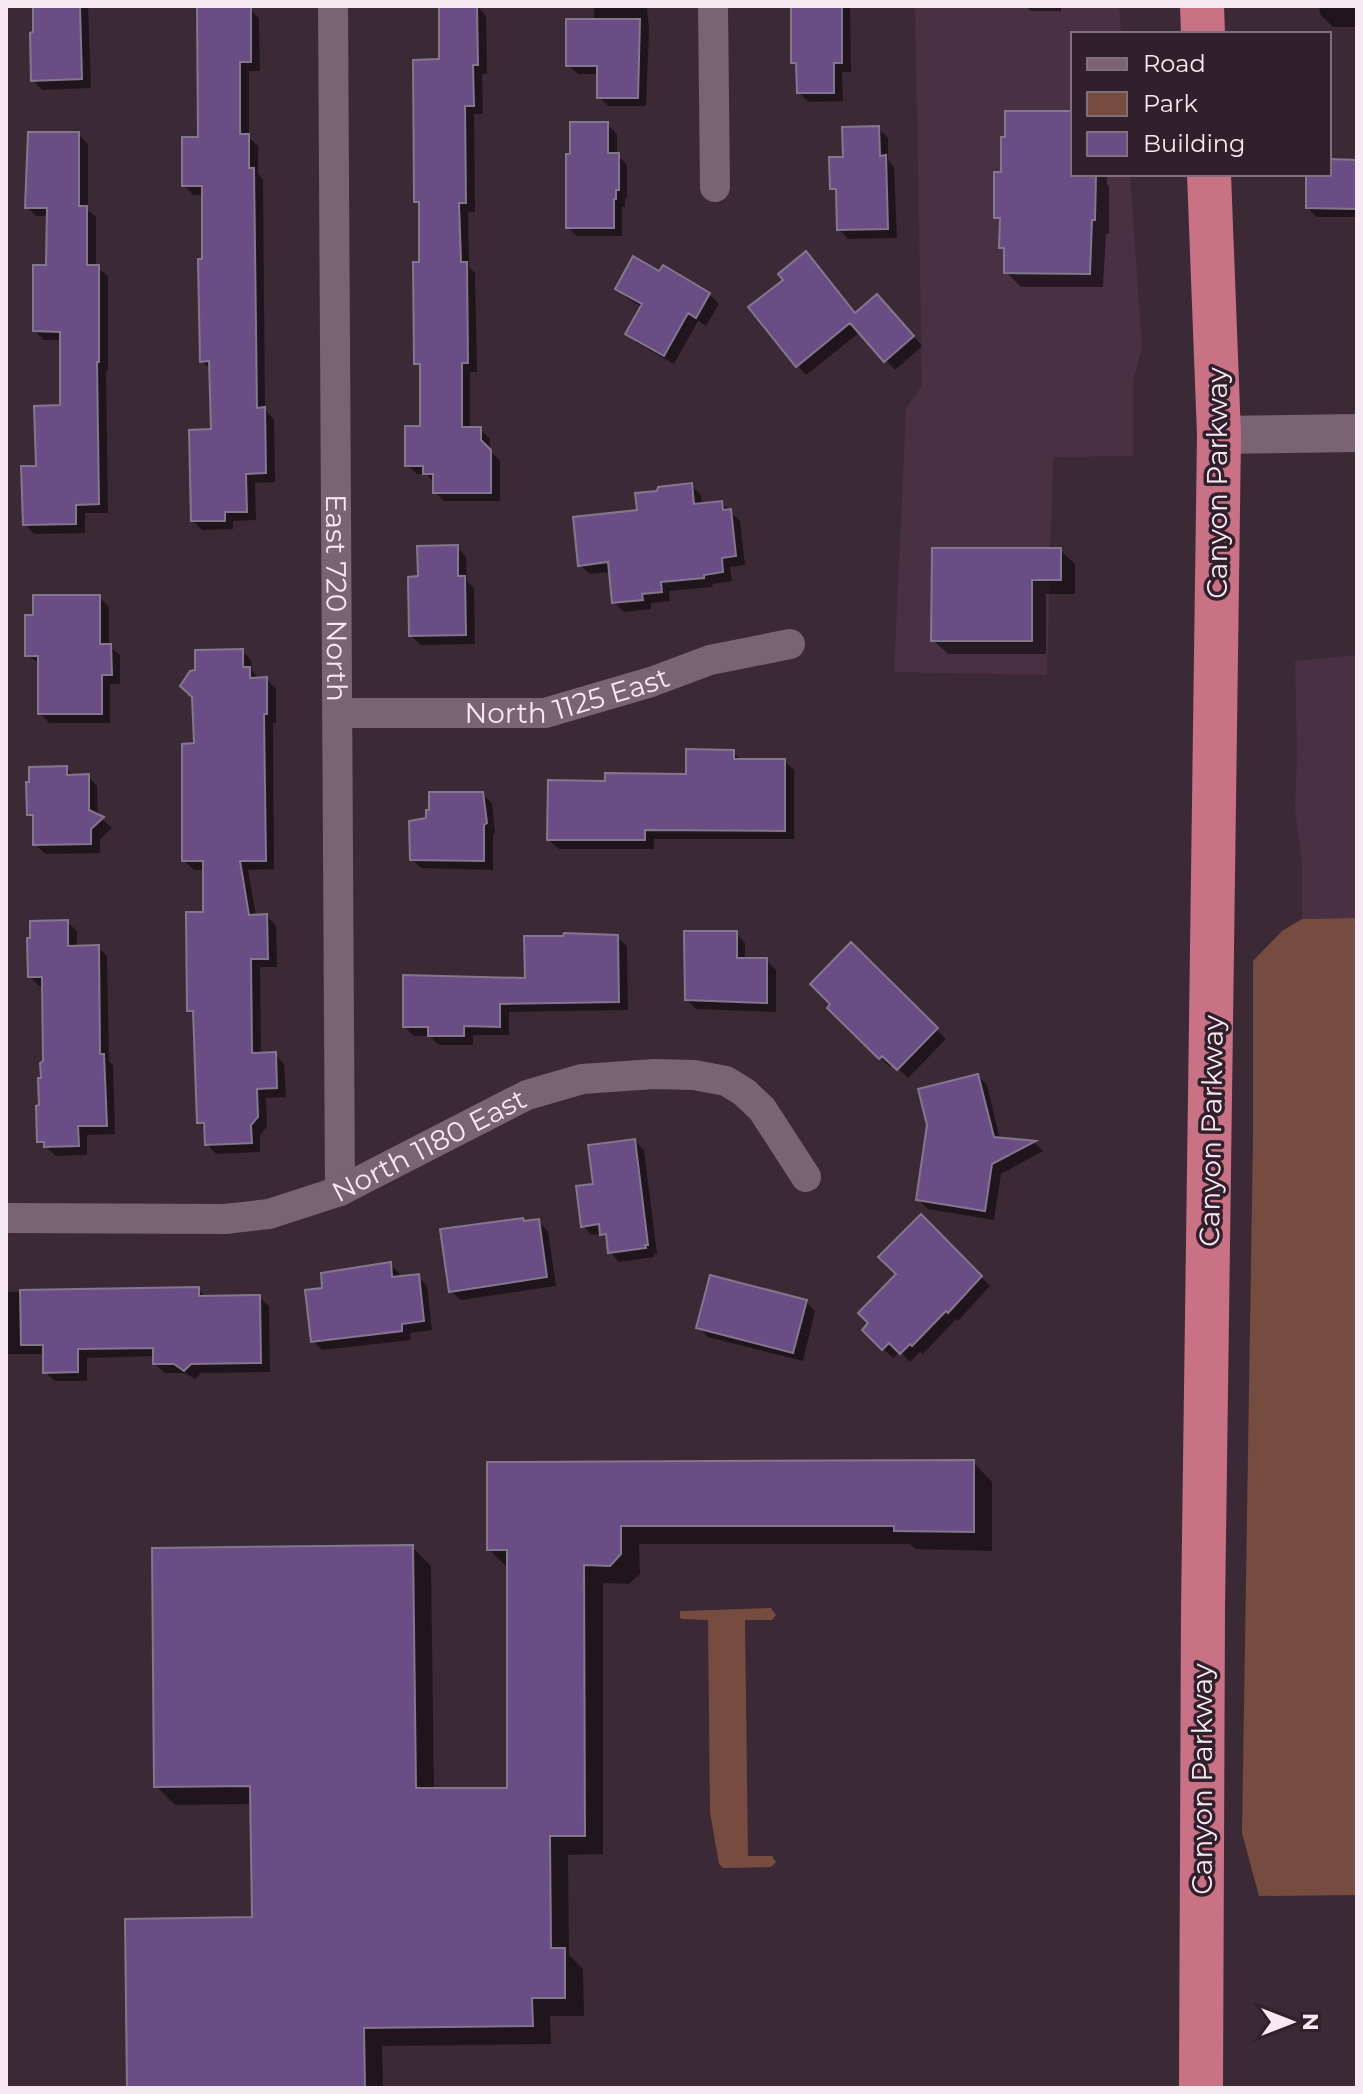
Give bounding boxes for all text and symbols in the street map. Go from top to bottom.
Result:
legend [1071,32,1331,176]
text: Road [1143,49,1206,78]
text: Park [1143,89,1198,118]
text: Building [1143,129,1246,158]
street label: Canyon Parkway [1200,366,1234,599]
street label: East 720 North [319,494,354,702]
street label: North 1125 East [464,660,674,730]
street label: Canyon Parkway [1192,1014,1230,1247]
street label: North 1180 East [326,1081,532,1209]
street label: Canyon Parkway [1185,1662,1219,1895]
north arrow [1251,1982,1331,2062]
text: N [1297,2013,1324,2031]

